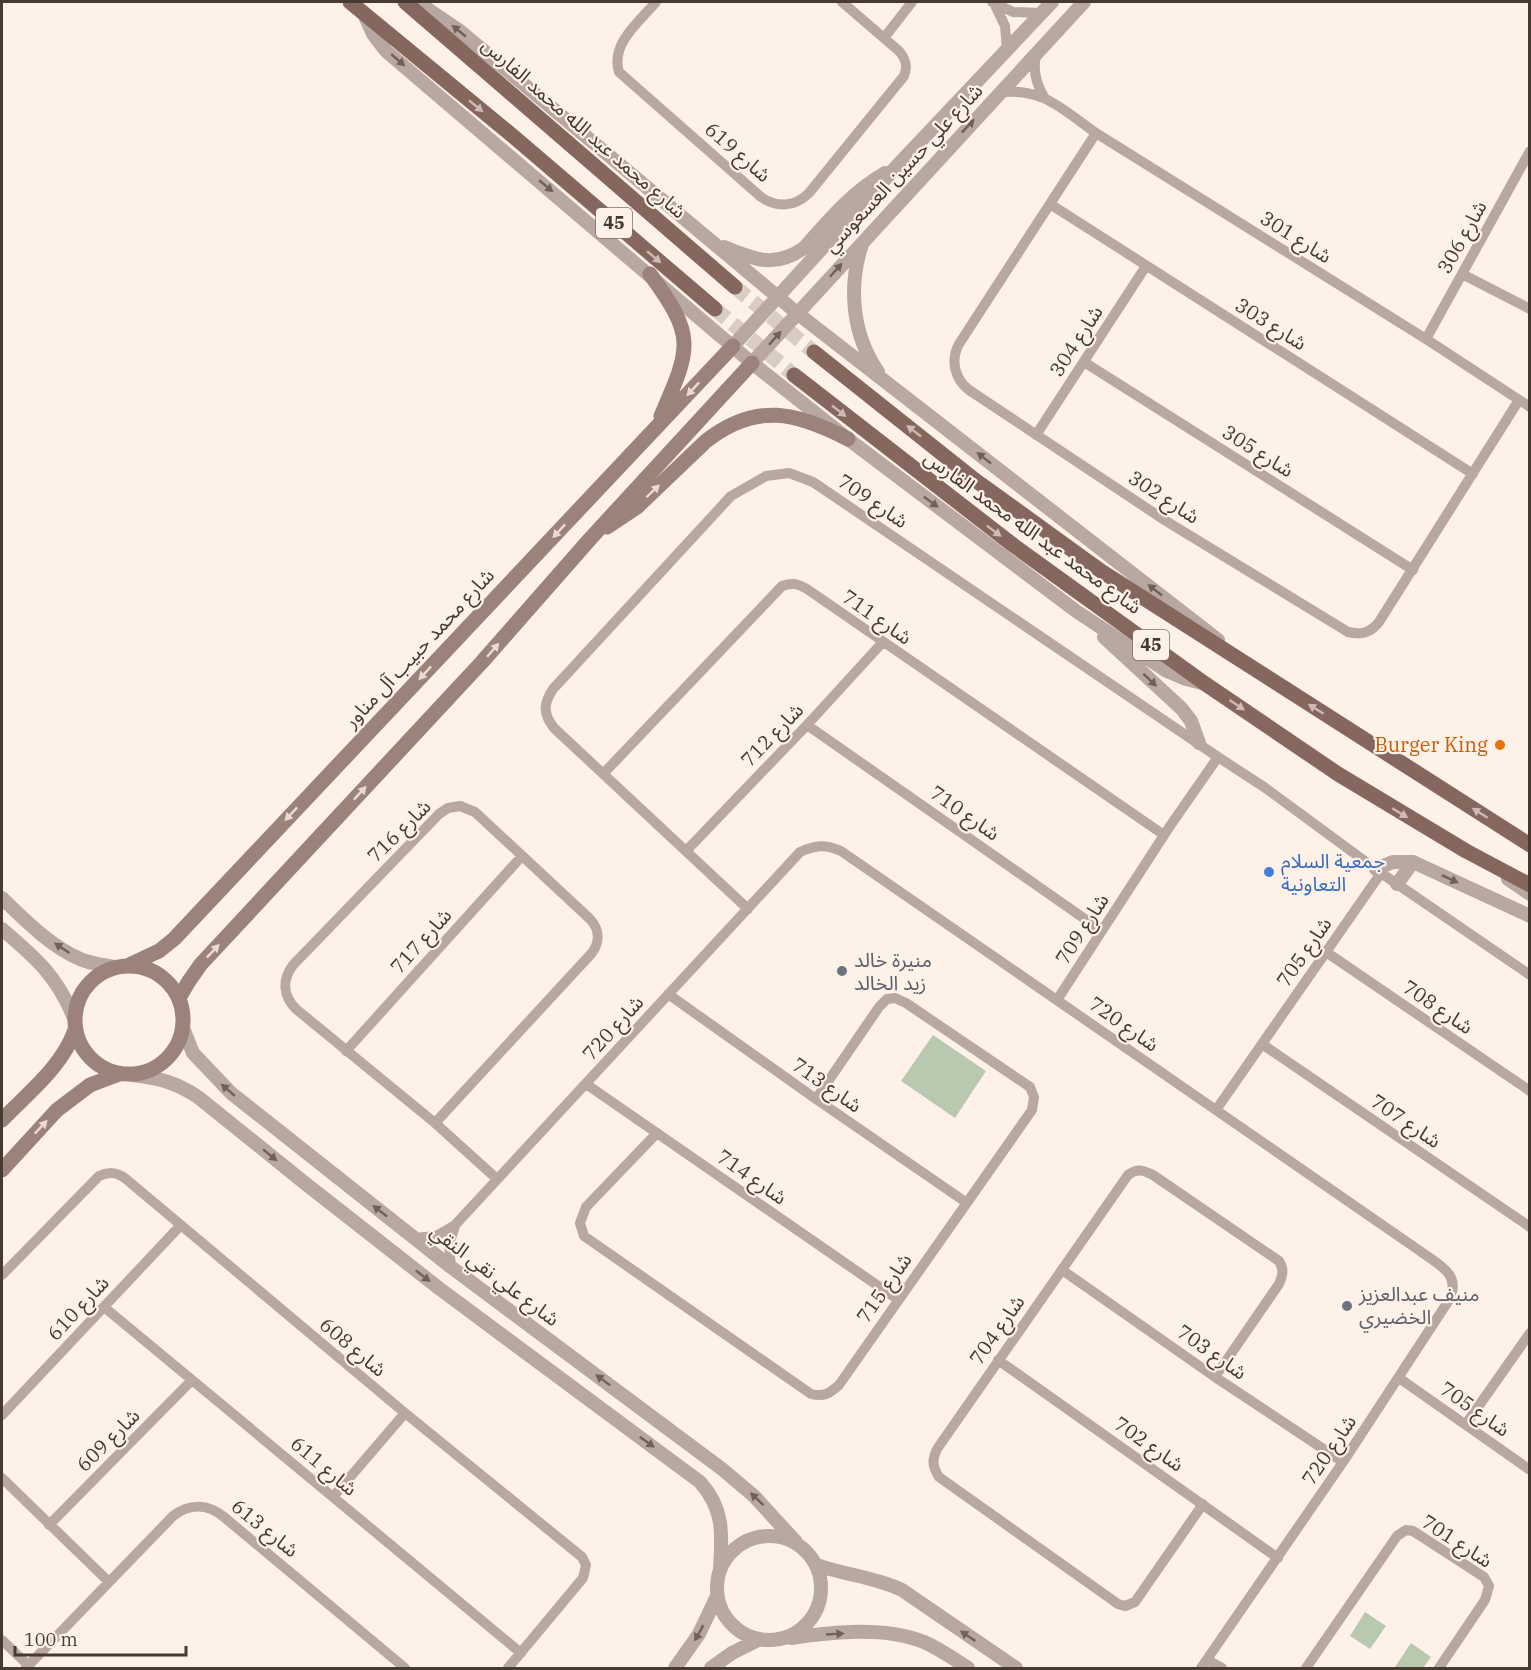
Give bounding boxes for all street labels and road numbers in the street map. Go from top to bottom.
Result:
street label: شارع محمد عبد الله محمد الفارس [475,31,692,226]
street label: شارع علي حسين العسعوسي [817,77,990,260]
street label: شارع 619 [698,115,777,189]
street label: شارع 306 [1430,195,1494,279]
street label: شارع 301 [1254,204,1337,271]
road number: 45 [596,208,632,238]
street label: شارع 303 [1229,291,1312,358]
street label: شارع 304 [1043,300,1110,383]
street label: شارع 305 [1216,418,1299,485]
street label: شارع محمد عبد الله محمد الفارس [918,443,1148,621]
street label: شارع 302 [1122,464,1205,531]
street label: شارع 709 [832,467,914,536]
street label: شارع محمد حبيب آل مناور [337,562,501,735]
street label: شارع 711 [836,583,918,652]
road number: 45 [1133,630,1169,660]
street label: شارع 712 [734,697,810,774]
street label: شارع 710 [924,779,1006,848]
street label: شارع 716 [361,793,438,870]
street label: شارع 709 [1049,888,1116,971]
street label: شارع 717 [384,902,459,981]
street label: شارع 705 [1270,911,1339,993]
street label: شارع 708 [1397,973,1479,1042]
street label: شارع 720 [576,989,651,1068]
street label: شارع 720 [1083,990,1165,1059]
street label: شارع 713 [786,1051,868,1120]
street label: شارع 707 [1365,1087,1447,1156]
street label: شارع 714 [711,1143,793,1212]
street label: شارع علي نقي النقي [424,1217,565,1334]
street label: شارع 715 [850,1247,919,1329]
street label: شارع 610 [41,1269,116,1347]
street label: شارع 704 [963,1289,1032,1371]
street label: شارع 608 [313,1311,392,1384]
street label: شارع 703 [1171,1318,1253,1387]
street label: شارع 705 [1434,1375,1516,1444]
street label: شارع 609 [70,1402,147,1479]
street label: شارع 720 [1295,1409,1364,1491]
street label: شارع 702 [1108,1410,1190,1479]
street label: شارع 611 [284,1430,363,1503]
street label: شارع 613 [225,1492,305,1565]
street label: شارع 701 [1415,1508,1498,1575]

